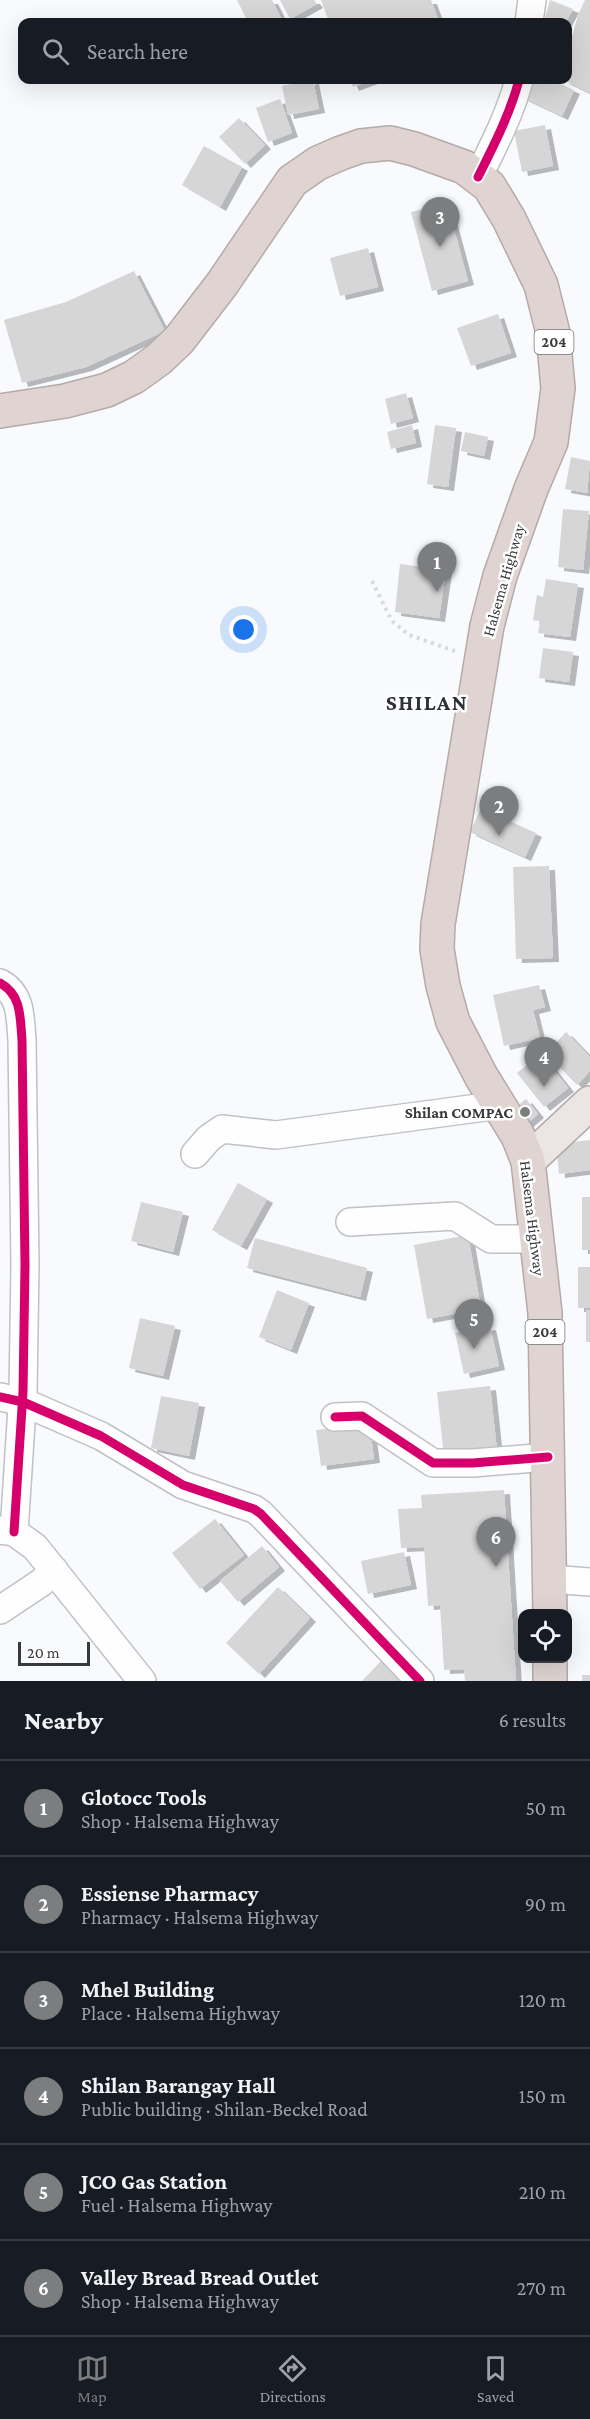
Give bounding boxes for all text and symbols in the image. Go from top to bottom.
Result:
search box [18,18,572,84]
icon: search [39,35,72,68]
text: Search here [87,39,188,64]
pin: 3 [420,198,460,247]
road number: 204 [534,330,574,354]
street label: Halsema Highway [479,521,529,639]
pin: 1 [418,542,456,592]
your location [229,615,258,644]
district label: SHILAN [386,690,468,715]
pin: 2 [480,786,518,836]
pin: 4 [524,1038,564,1087]
place label: Shilan COMPAC [405,1104,513,1121]
marker: Shilan COMPAC [518,1105,532,1119]
street label: Halsema Highway [516,1159,548,1277]
pin: 5 [454,1300,494,1349]
road number: 204 [526,1320,564,1344]
pin: 6 [476,1518,516,1567]
map controls [518,1609,572,1663]
button: locate [518,1609,572,1663]
scale bar [18,1639,90,1666]
text: 20 m [27,1644,60,1661]
text: Nearby [24,1706,103,1735]
text: 6 results [499,1709,566,1731]
text: Glotocc Tools [81,1785,207,1810]
text: 1 [40,1797,47,1819]
text: 50 m [525,1797,566,1819]
text: Shop · Halsema Highway [81,1810,279,1832]
text: Essiense Pharmacy [81,1881,258,1906]
text: 2 [38,1893,49,1915]
text: 90 m [525,1893,566,1915]
text: Pharmacy · Halsema Highway [81,1906,318,1928]
text: Mhel Building [81,1977,214,2002]
text: 3 [39,1989,48,2011]
text: 120 m [519,1989,566,2011]
text: Place · Halsema Highway [81,2002,280,2024]
text: Shilan Barangay Hall [81,2073,276,2098]
text: 4 [38,2085,49,2107]
text: 150 m [519,2085,566,2107]
text: Public building · Shilan-Beckel Road [81,2098,368,2120]
text: JCO Gas Station [81,2169,227,2194]
text: 5 [39,2181,48,2203]
text: 210 m [519,2181,566,2203]
text: Fuel · Halsema Highway [81,2194,273,2216]
text: Valley Bread Bread Outlet [81,2265,319,2290]
text: 6 [38,2277,49,2299]
text: 270 m [517,2277,566,2299]
text: Shop · Halsema Highway [81,2290,279,2312]
tab: Map [76,2352,109,2405]
tab: Directions [260,2352,326,2405]
tab: Saved [477,2352,514,2405]

